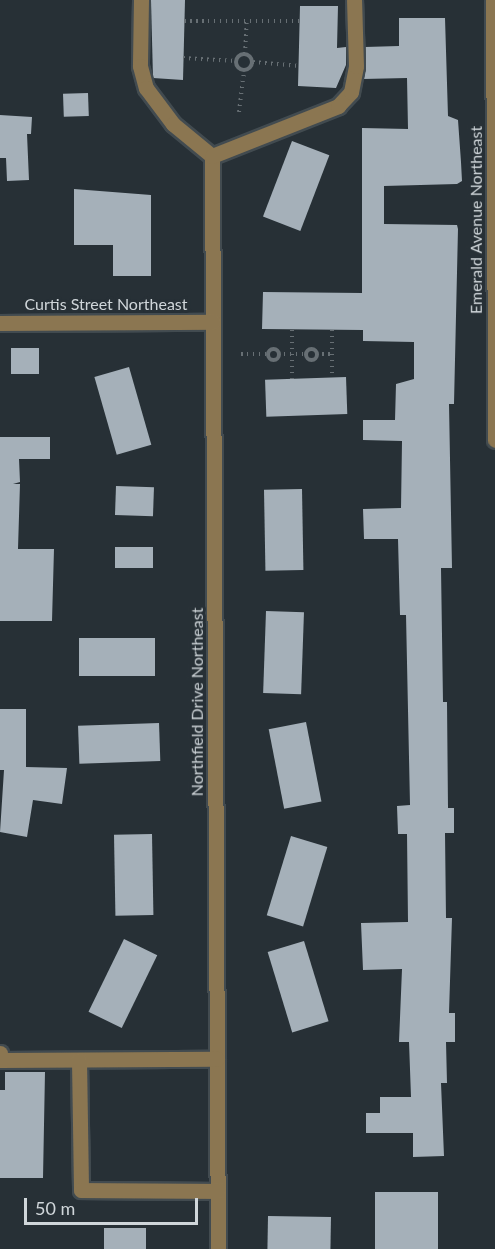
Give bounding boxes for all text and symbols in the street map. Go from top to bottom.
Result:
street label: Emerald Avenue Northeast [466,126,486,314]
street label: Curtis Street Northeast [25,294,187,314]
street label: Northfield Drive Northeast [187,608,207,796]
scale bar [27,1186,201,1224]
text: 50 m [35,1197,75,1219]

